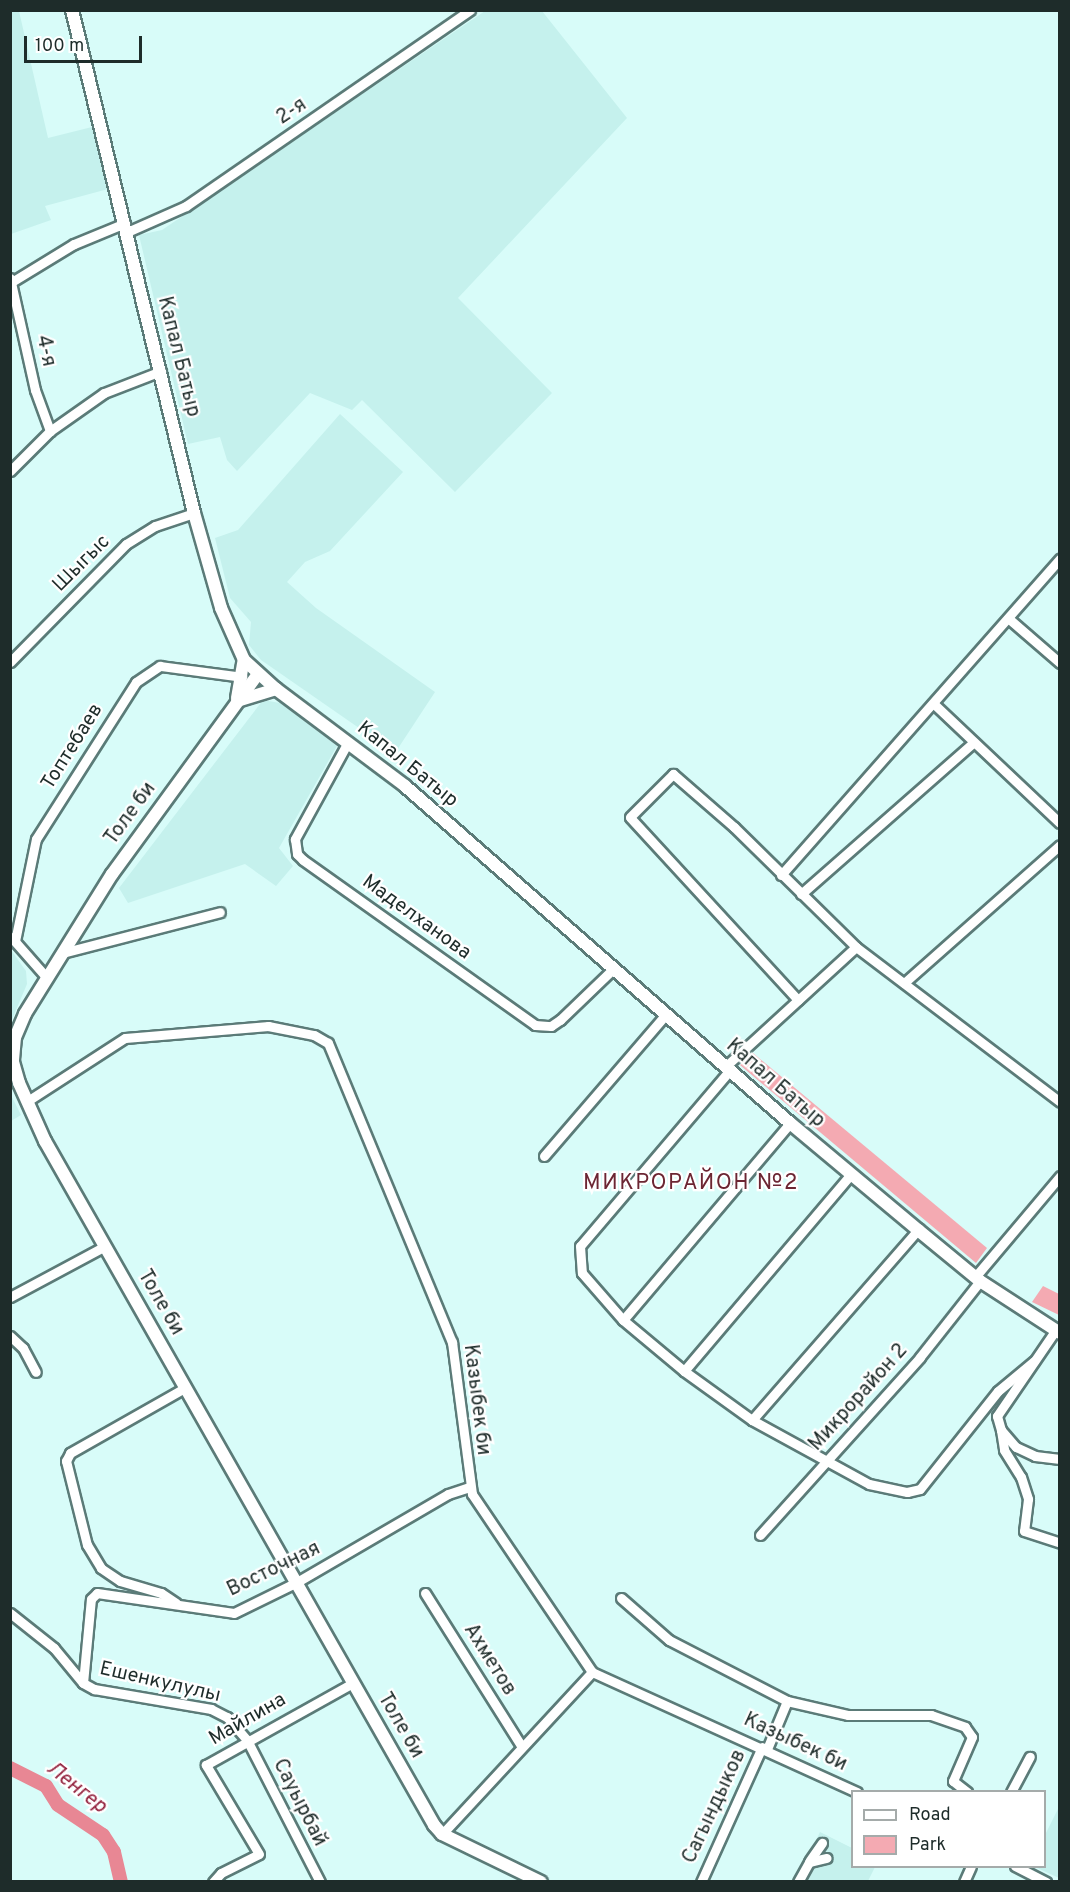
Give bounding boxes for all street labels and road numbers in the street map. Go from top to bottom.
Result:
street label: 2-я [272,93,312,131]
street label: Капал Батыр [151,294,205,420]
street label: 4-я [30,333,60,369]
street label: Шыгыс [48,530,116,598]
street label: Топтебаев [37,700,109,794]
street label: Капал Батыр [351,717,463,813]
street label: Толе би [100,778,162,850]
street label: Маделханова [357,870,475,966]
street label: Капал Батыр [721,1034,829,1134]
street label: Толе би [132,1266,188,1340]
street label: Микрорайон 2 [805,1339,913,1457]
street label: Казыбек би [457,1343,495,1457]
street label: Восточная [224,1537,324,1603]
street label: Ахметов [458,1620,520,1700]
street label: Ешенкулулы [97,1657,223,1709]
street label: Майлина [205,1688,291,1752]
street label: Толе би [372,1689,428,1763]
street label: Казыбек би [739,1709,851,1777]
street label: Сагындыков [678,1746,752,1868]
street label: Сауырбай [267,1755,331,1851]

